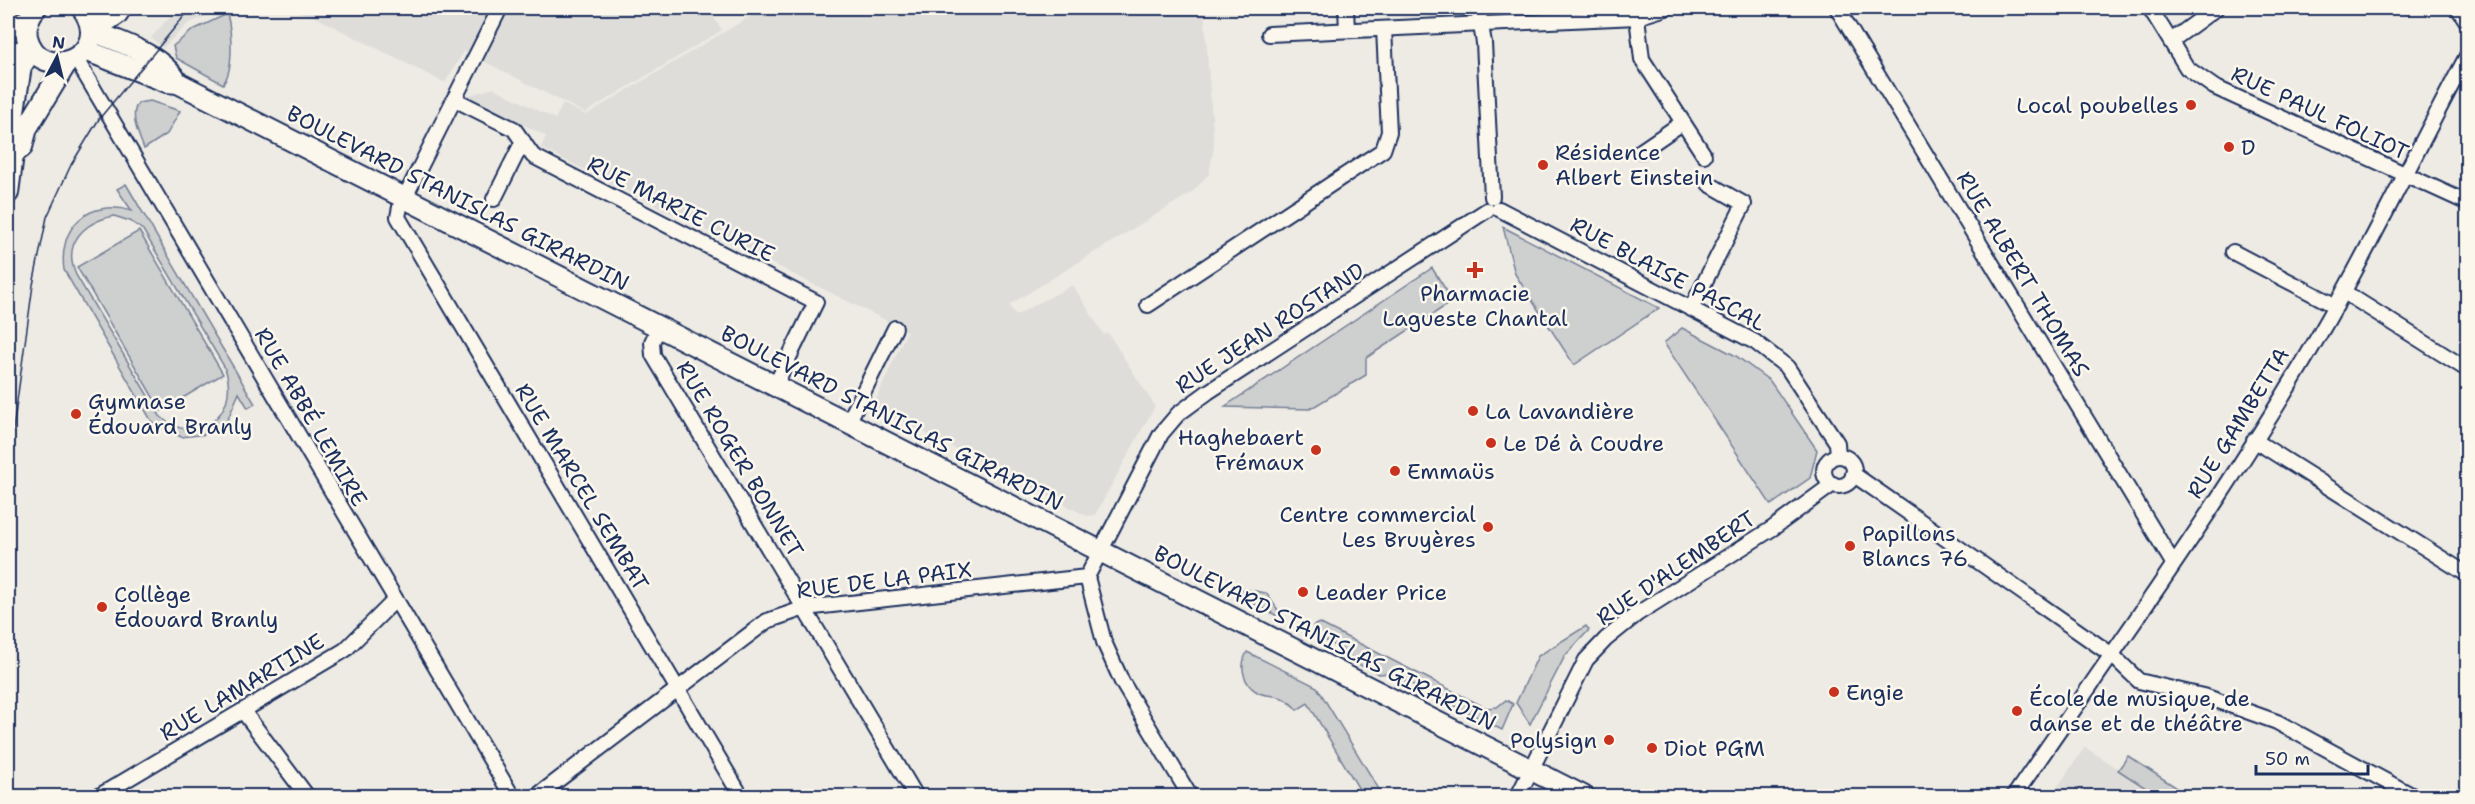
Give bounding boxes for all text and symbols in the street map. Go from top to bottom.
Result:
north arrow [27,27,87,87]
text: N [51,31,66,54]
street label: RUE PAUL FOLIOT [2227,59,2414,167]
place label: Local poubelles [2016,91,2179,120]
marker: Local poubelles [2184,98,2198,112]
street label: BOULEVARD STANISLAS GIRARDIN [282,99,634,297]
place label: D [2241,133,2256,162]
place label: Résidence Albert Einstein [1555,138,1713,192]
marker: D [2222,140,2236,154]
street label: RUE MARIE CURIE [582,149,780,269]
marker: Résidence Albert Einstein [1536,158,1550,172]
street label: RUE ALBERT THOMAS [1950,166,2096,382]
street label: RUE BLAISE PASCAL [1565,210,1771,338]
street label: RUE JEAN ROSTAND [1170,256,1370,400]
marker: Pharmacie Lagueste Chantal [1468,263,1482,277]
place label: Pharmacie Lagueste Chantal [1382,279,1568,333]
street label: BOULEVARD STANISLAS GIRARDIN [716,319,1068,517]
street label: RUE ABBÉ LEMIRE [248,322,374,512]
street label: RUE GAMBETTA [2180,342,2296,504]
street label: RUE ROGER BONNET [670,355,810,563]
street label: RUE MARCEL SEMBAT [509,378,656,596]
place label: Gymnase Édouard Branly [88,387,253,441]
place label: La Lavandière [1485,397,1635,426]
marker: La Lavandière [1466,404,1480,418]
marker: Gymnase Édouard Branly [69,407,83,421]
place label: Haghebaert Frémaux [1178,423,1304,477]
place label: Le Dé à Coudre [1503,429,1664,458]
marker: Le Dé à Coudre [1484,436,1498,450]
marker: Haghebaert Frémaux [1309,443,1323,457]
place label: Emmaüs [1407,457,1495,486]
marker: Emmaüs [1388,464,1402,478]
place label: Centre commercial Les Bruyères [1279,500,1476,554]
street label: RUE D'ALEMBERT [1591,504,1762,632]
place label: Papillons Blancs 76 [1862,519,1968,573]
marker: Centre commercial Les Bruyères [1481,520,1495,534]
street label: BOULEVARD STANISLAS GIRARDIN [1149,539,1501,737]
marker: Papillons Blancs 76 [1843,539,1857,553]
street label: RUE DE LA PAIX [795,555,973,605]
place label: Leader Price [1315,578,1447,607]
place label: Collège Édouard Branly [114,580,279,634]
marker: Leader Price [1296,585,1310,599]
marker: Collège Édouard Branly [95,600,109,614]
street label: RUE LAMARTINE [155,626,329,748]
place label: Engie [1846,678,1904,707]
place label: École de musique, de danse et de théâtre [2029,684,2250,738]
marker: Engie [1827,685,1841,699]
marker: École de musique, de danse et de théâtre [2010,704,2024,718]
place label: Polysign [1510,726,1597,755]
marker: Polysign [1602,733,1616,747]
place label: Diot PGM [1664,734,1765,763]
scale bar [2256,738,2368,776]
marker: Diot PGM [1645,741,1659,755]
text: 50 m [2265,747,2310,771]

